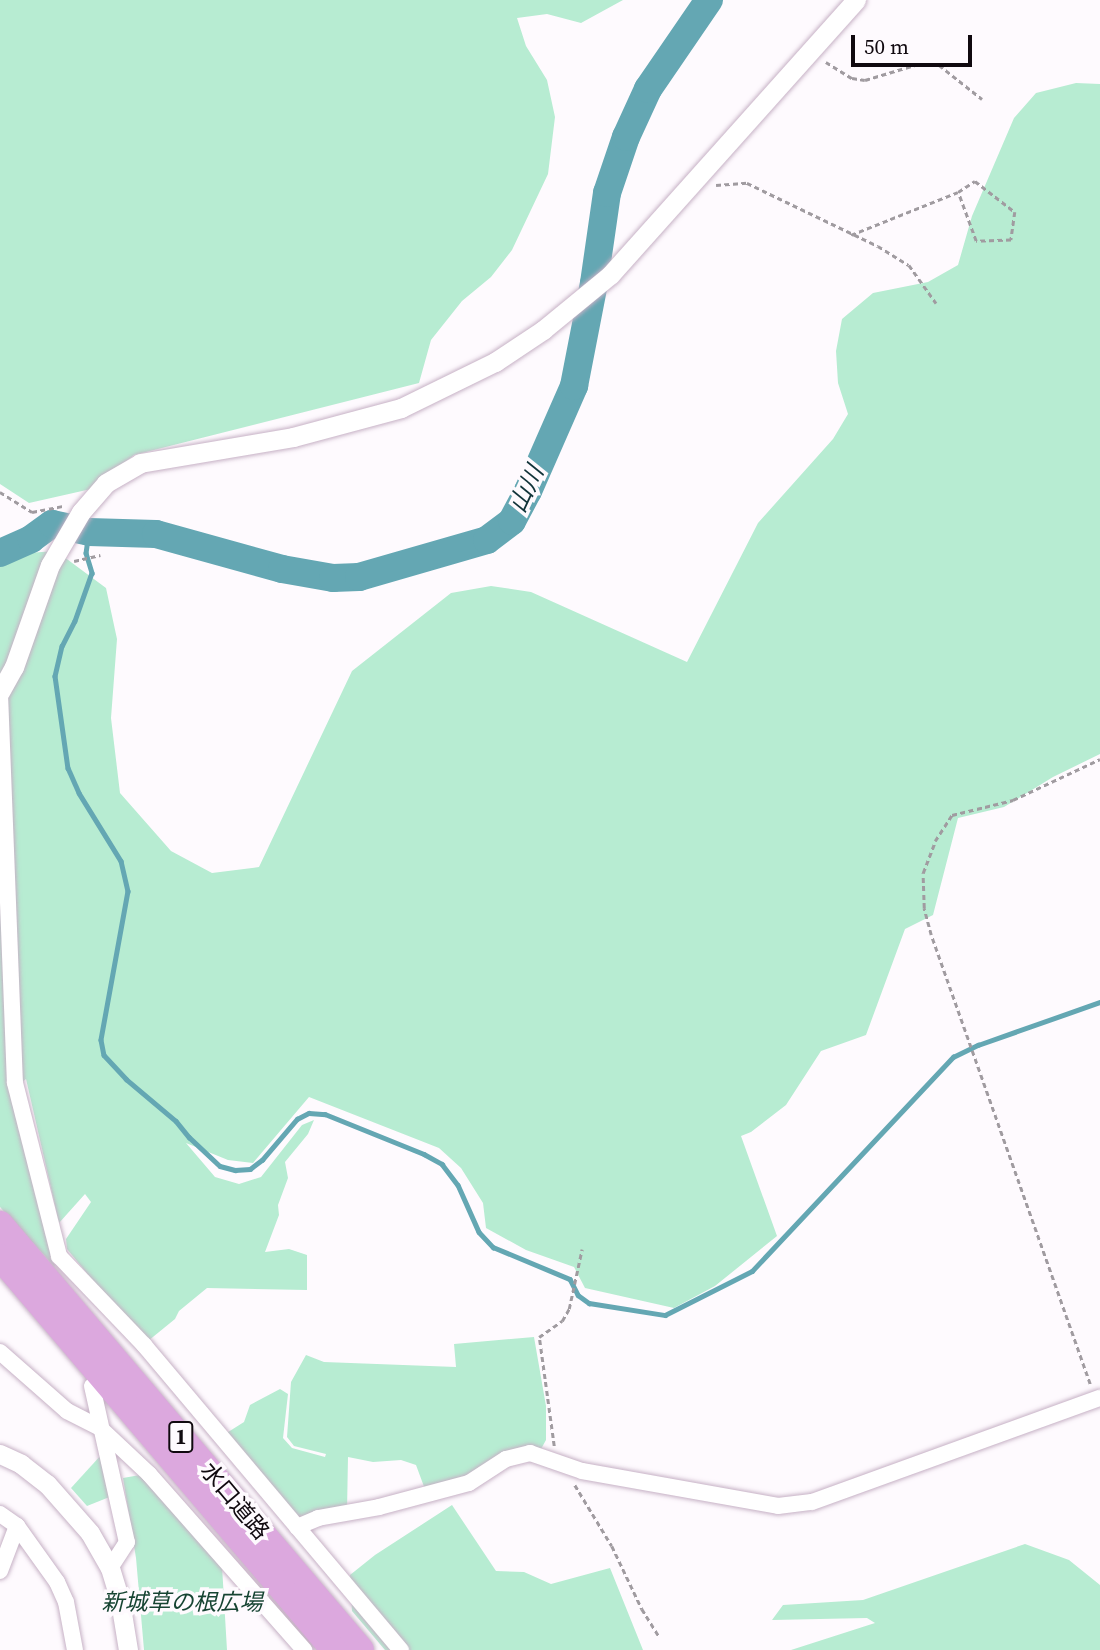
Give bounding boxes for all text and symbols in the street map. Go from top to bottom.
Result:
scale bar [855,21,976,65]
text: 50 m [864,32,909,61]
water label: 山川 [503,461,549,517]
road number: 1 [167,1420,195,1454]
street label: 水口道路 [195,1457,275,1545]
park label: 新城草の根広場 [102,1588,262,1616]

